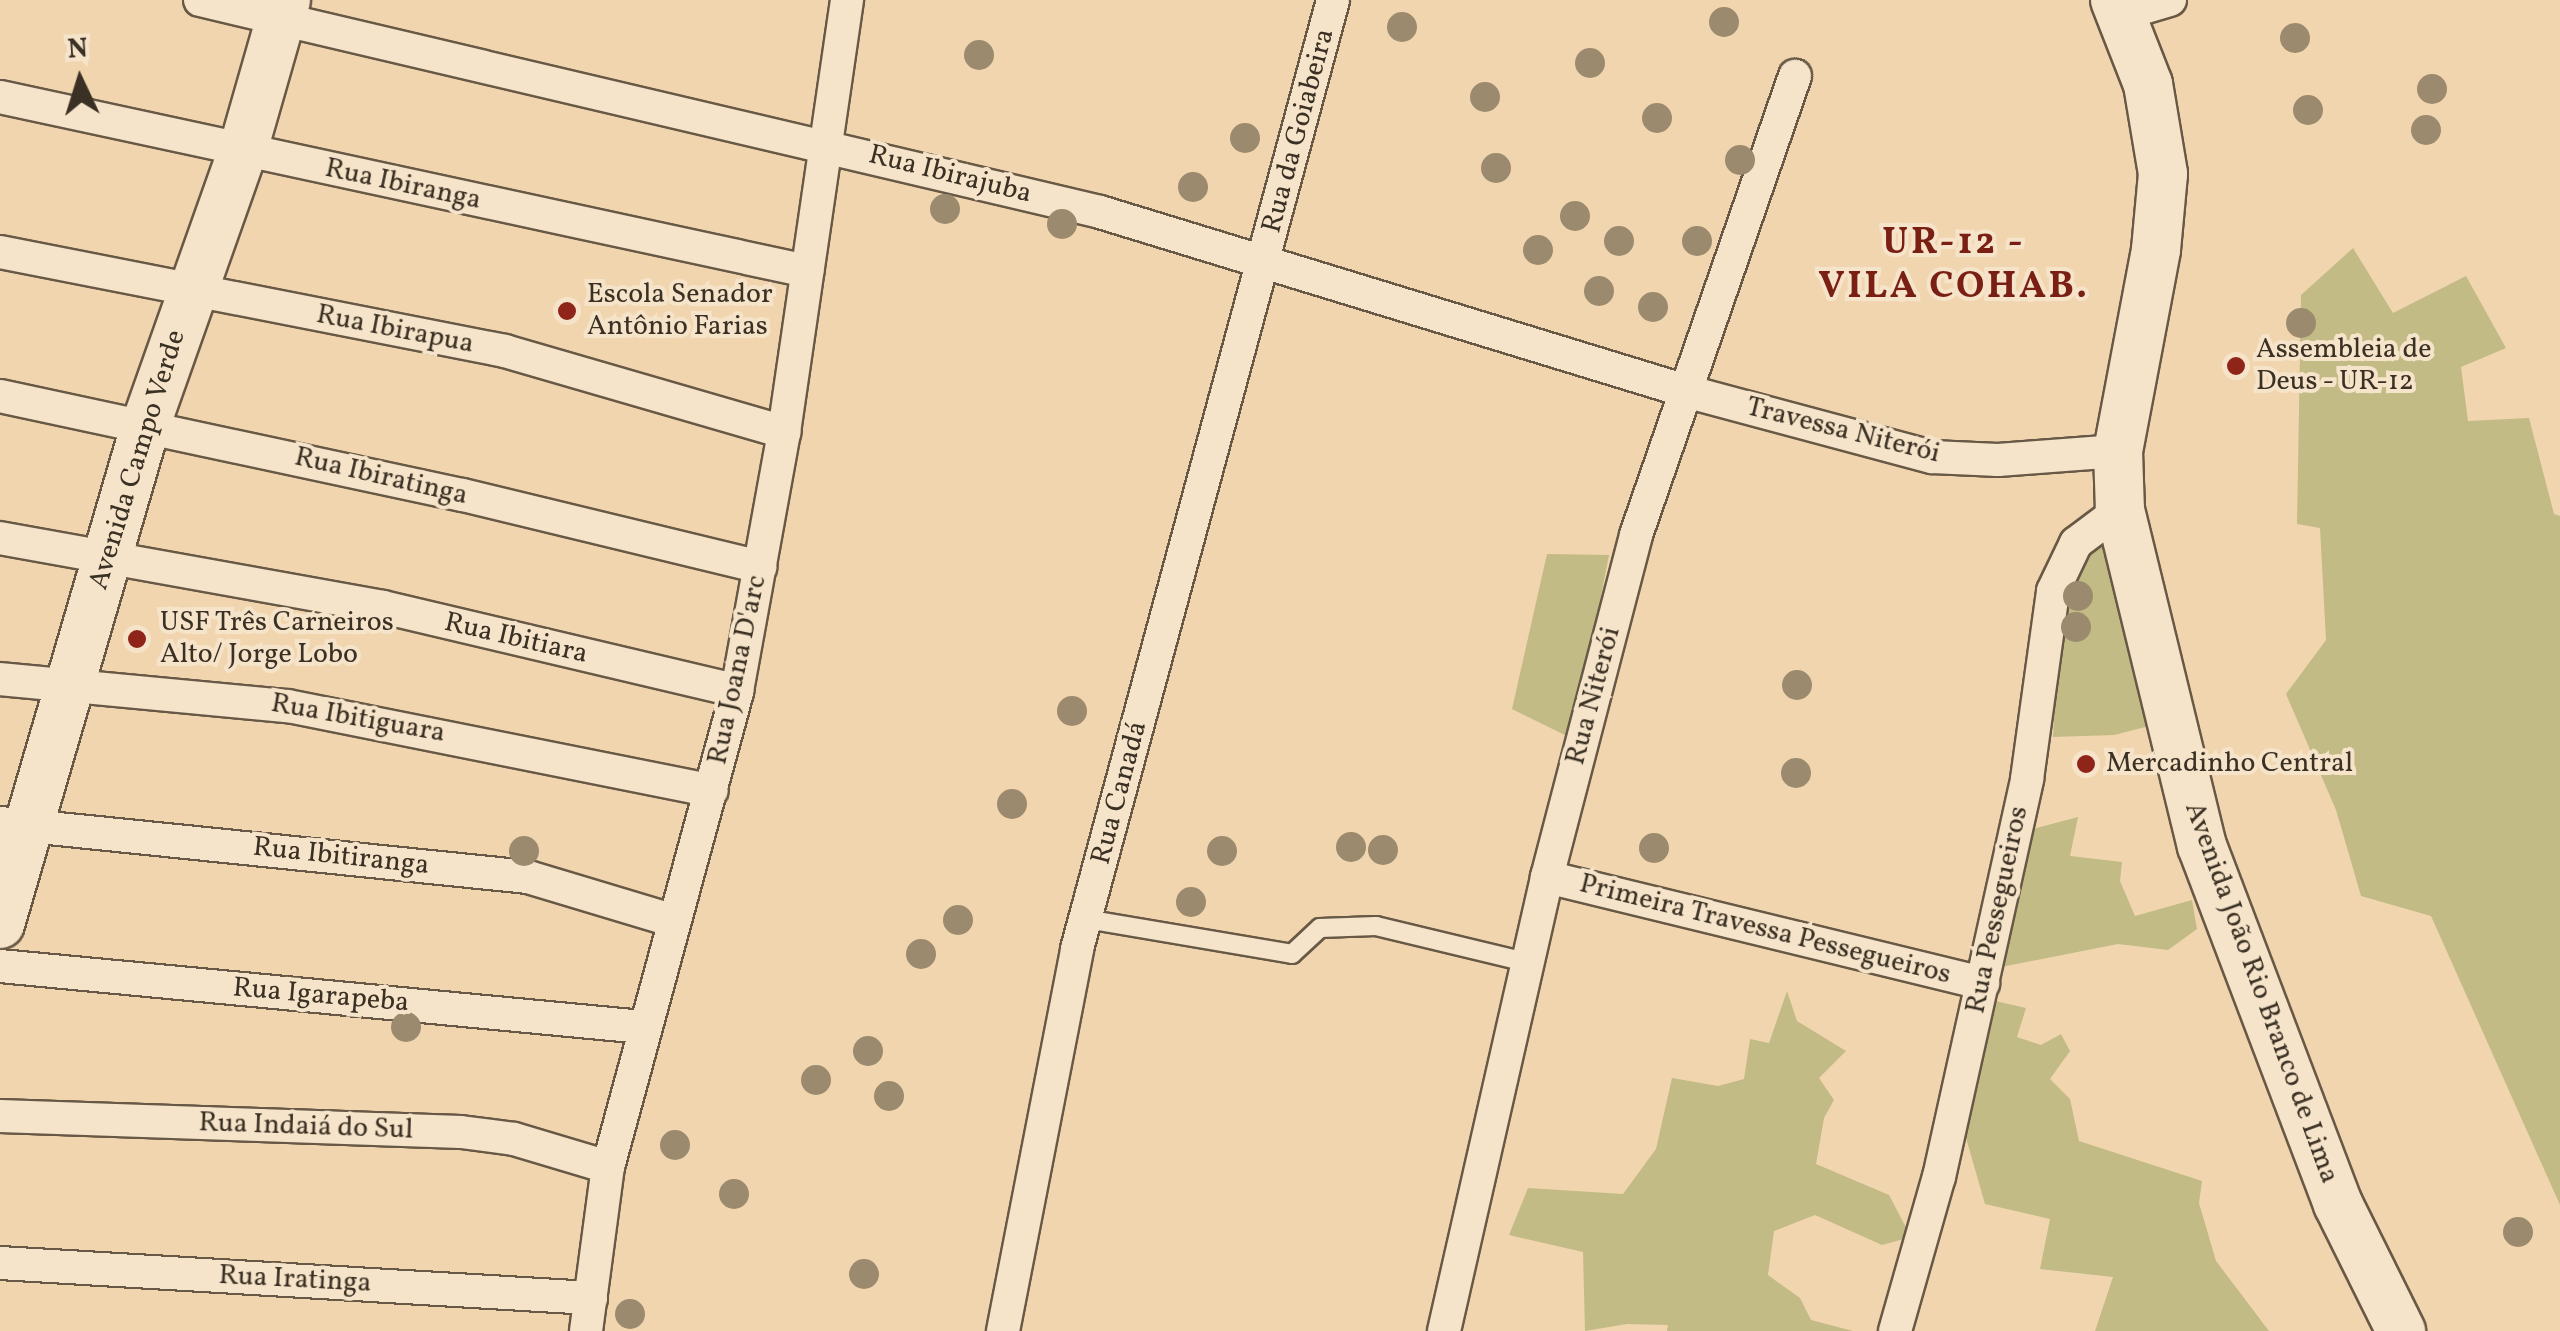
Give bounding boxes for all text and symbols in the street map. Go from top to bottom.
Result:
street label: Rua da Goiabeira [1256,25,1342,237]
text: N [66,29,89,70]
north arrow [30,30,130,130]
street label: Rua Ibirajuba [865,139,1035,211]
street label: Rua Ibiranga [322,152,484,218]
district label: UR-12 - VILA COHAB. [1818,221,2090,310]
place label: Escola Senador Antônio Farias [587,278,773,344]
street label: Rua Ibirapua [313,298,477,362]
marker: Escola Senador Antônio Farias [556,300,578,322]
street label: Avenida Campo Verde [82,326,194,594]
place label: Assembleia de Deus - UR-12 [2256,333,2431,399]
marker: Assembleia de Deus - UR-12 [2225,355,2247,377]
street label: Travessa Niterói [1743,391,1943,471]
street label: Rua Ibiratinga [291,441,471,513]
street label: Rua Joana D'arc [702,572,774,768]
place label: USF Três Carneiros Alto/ Jorge Lobo [160,606,394,672]
street label: Rua Ibitiara [441,606,591,672]
street label: Rua Niterói [1559,623,1629,769]
marker: USF Três Carneiros Alto/ Jorge Lobo [124,626,150,652]
street label: Rua Ibitiguara [268,687,448,751]
street label: Rua Canadá [1085,718,1155,868]
place label: Mercadinho Central [2106,747,2353,781]
marker: Mercadinho Central [2075,753,2097,775]
street label: Avenida João Rio Branco de Lima [2176,798,2346,1188]
street label: Rua Pessegueiros [1960,803,2036,1017]
street label: Rua Ibitiranga [251,831,431,883]
street label: Primeira Travessa Pessegueiros [1576,867,1954,993]
street label: Rua Igarapeba [231,972,411,1020]
street label: Rua Indaiá do Sul [198,1106,414,1148]
street label: Rua Iratinga [218,1259,372,1301]

